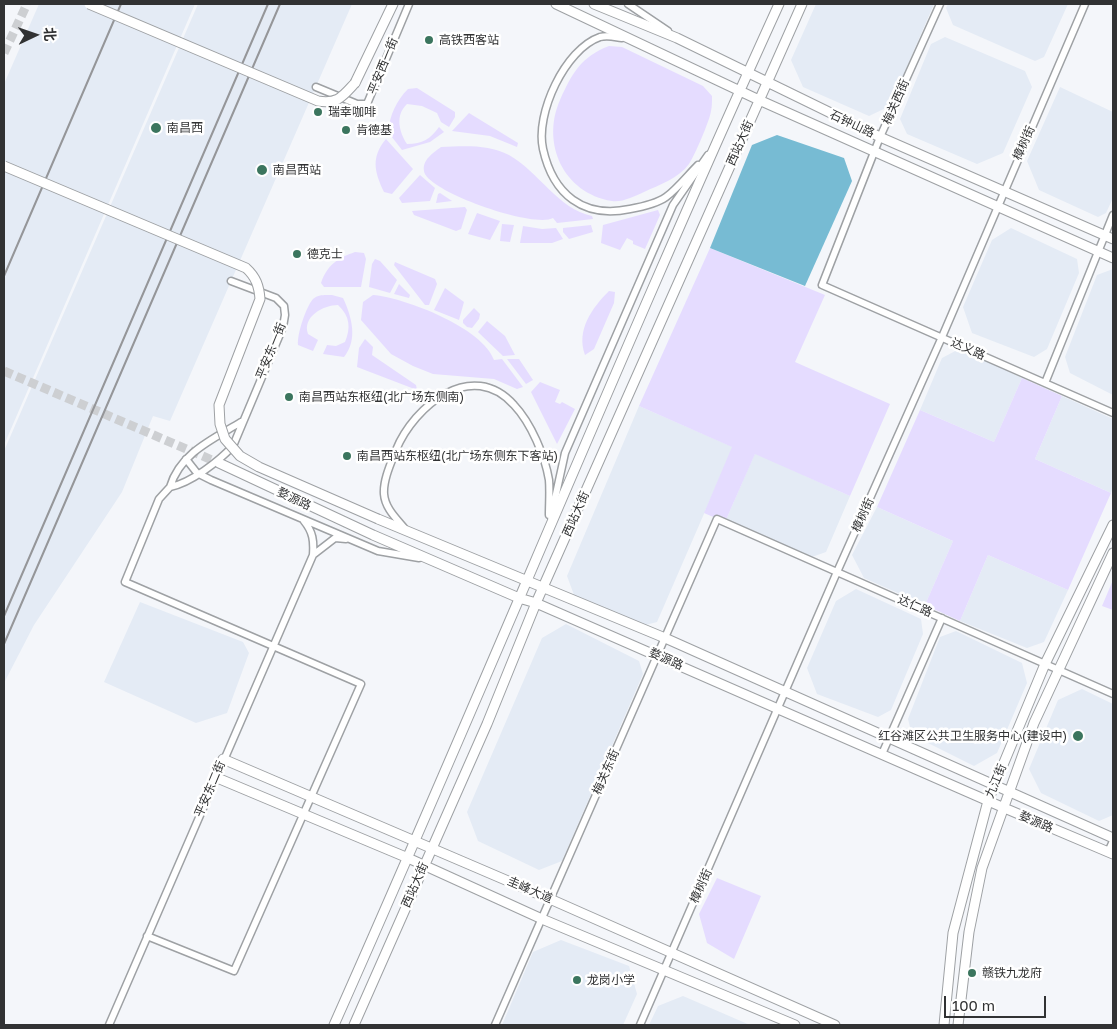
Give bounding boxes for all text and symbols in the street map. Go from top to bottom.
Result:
north arrow [10,10,60,60]
text: 北 [42,27,59,42]
place label: 高铁西客站 [439,33,499,47]
marker: 高铁西客站 [423,34,435,46]
street label: 平安西一街 [365,35,401,97]
street label: 梅关西街 [880,77,912,127]
place label: 瑞幸咖啡 [328,105,376,119]
marker: 瑞幸咖啡 [312,106,324,118]
street label: 石钟山路 [827,107,877,141]
street label: 西站大街 [724,118,756,168]
marker: 南昌西 [149,121,163,135]
place label: 南昌西 [167,121,203,135]
place label: 肯德基 [356,123,392,137]
marker: 肯德基 [340,124,352,136]
street label: 樟树街 [1010,124,1038,162]
marker: 南昌西站 [255,163,269,177]
place label: 南昌西站 [273,163,321,177]
place label: 德克士 [307,247,343,261]
marker: 德克士 [291,248,303,260]
street label: 平安东一街 [253,320,289,382]
street label: 达义路 [949,335,987,363]
place label: 南昌西站东枢纽(北广场东侧南) [299,390,464,404]
marker: 南昌西站东枢纽(北广场东侧南) [283,391,295,403]
place label: 南昌西站东枢纽(北广场东侧东下客站) [357,449,558,463]
marker: 南昌西站东枢纽(北广场东侧东下客站) [341,450,353,462]
street label: 婺源路 [275,485,313,513]
street label: 西站大街 [560,489,592,539]
street label: 樟树街 [849,496,877,534]
street label: 达仁路 [896,592,934,620]
street label: 婺源路 [647,645,685,673]
place label: 红谷滩区公共卫生服务中心(建设中) [878,729,1067,743]
marker: 红谷滩区公共卫生服务中心(建设中) [1071,729,1085,743]
street label: 梅关东街 [590,747,622,797]
street label: 平安东二街 [192,759,228,819]
street label: 九江街 [982,762,1010,800]
street label: 婺源路 [1017,808,1055,836]
street label: 西站大街 [399,860,431,910]
street label: 樟树街 [687,867,715,905]
street label: 圭峰大道 [505,874,555,906]
place label: 赣铁九龙府 [982,966,1042,980]
marker: 赣铁九龙府 [966,967,978,979]
place label: 龙岗小学 [587,973,635,987]
marker: 龙岗小学 [571,974,583,986]
scale bar [947,986,1050,1018]
text: 100 m [952,996,995,1014]

